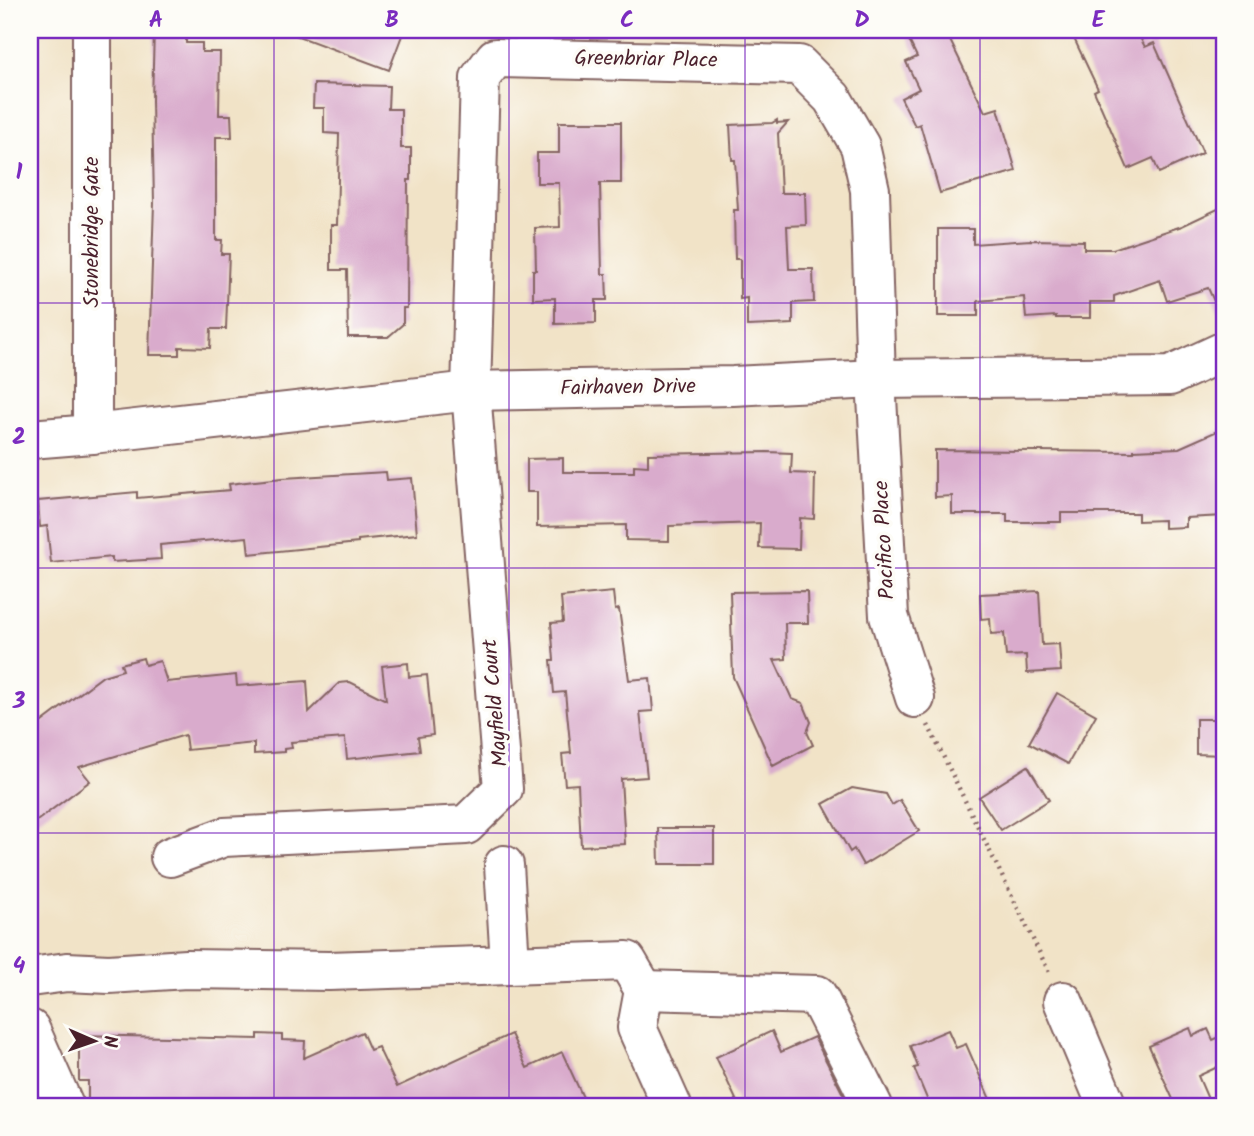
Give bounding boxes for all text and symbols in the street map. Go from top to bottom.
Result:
text: A [149,3,163,39]
text: B [385,3,399,39]
text: C [620,3,634,39]
text: D [854,3,870,39]
text: E [1092,3,1106,39]
street label: Greenbriar Place [574,42,718,78]
text: 1 [16,155,23,191]
street label: Stonebridge Gate [76,156,109,308]
street label: Fairhaven Drive [560,370,697,406]
text: 2 [12,420,26,456]
street label: Pacifico Place [865,479,905,600]
street label: Mayfield Court [474,637,518,768]
text: 3 [12,684,26,720]
text: 4 [13,949,26,985]
north arrow [60,1006,130,1076]
text: N [94,1035,124,1048]

